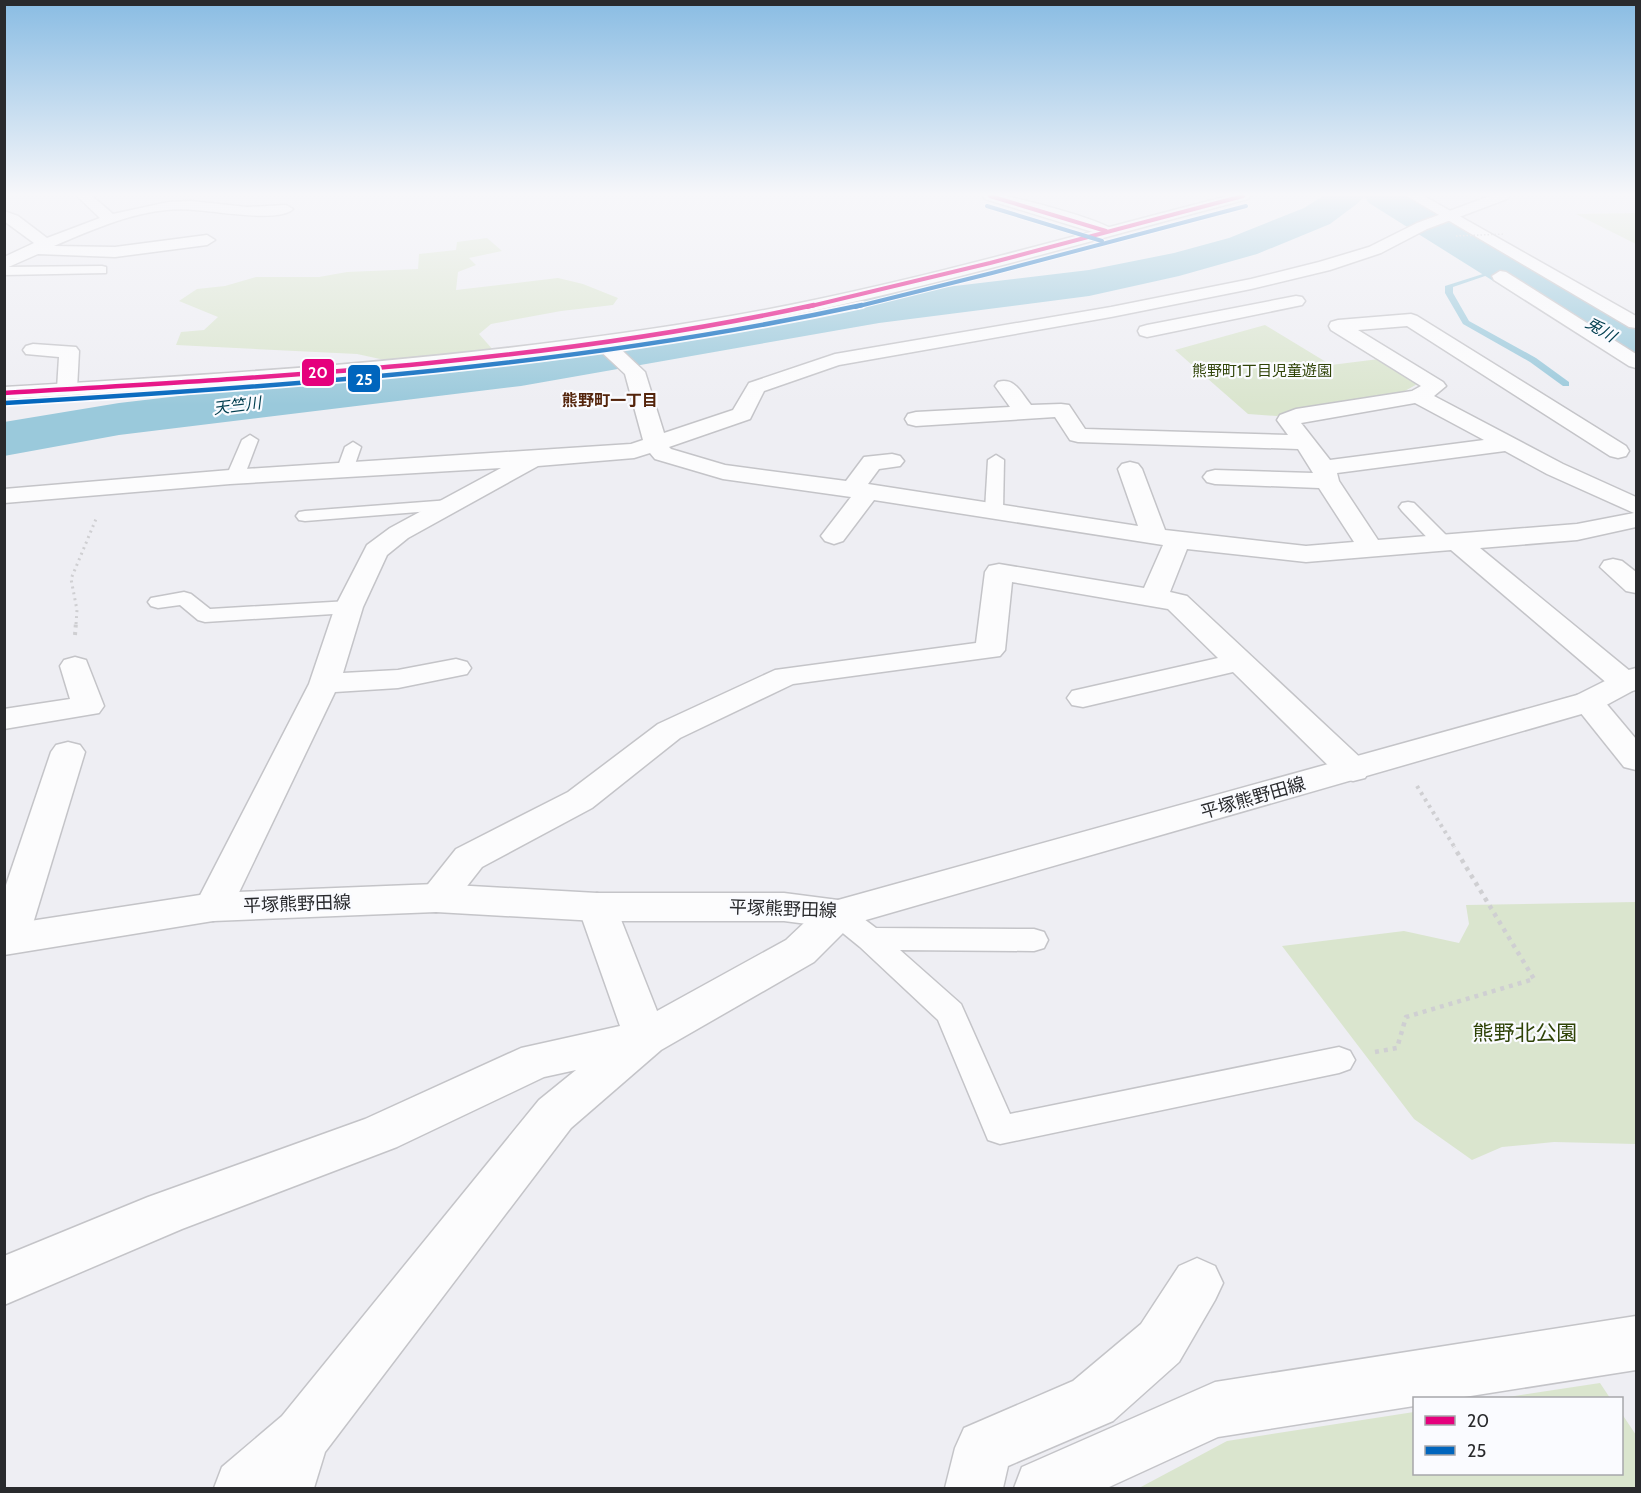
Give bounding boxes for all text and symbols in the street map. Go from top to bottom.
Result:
water label: 兎川 [1582,313,1621,347]
line badge: 20 [301,358,335,387]
park label: 熊野町1丁目児童遊園 [1192,362,1332,380]
text: 20 [308,363,328,382]
line badge: 25 [347,364,381,393]
text: 25 [355,370,373,389]
district label: 熊野町一丁目 [562,391,658,410]
water label: 天竺川 [212,393,264,418]
street label: 平塚熊野田線 [1198,773,1308,823]
street label: 平塚熊野田線 [243,891,351,917]
street label: 平塚熊野田線 [729,896,837,922]
park label: 熊野北公園 [1473,1020,1578,1045]
legend [1413,1397,1623,1475]
text: 20 [1467,1410,1489,1432]
text: 25 [1467,1440,1486,1462]

